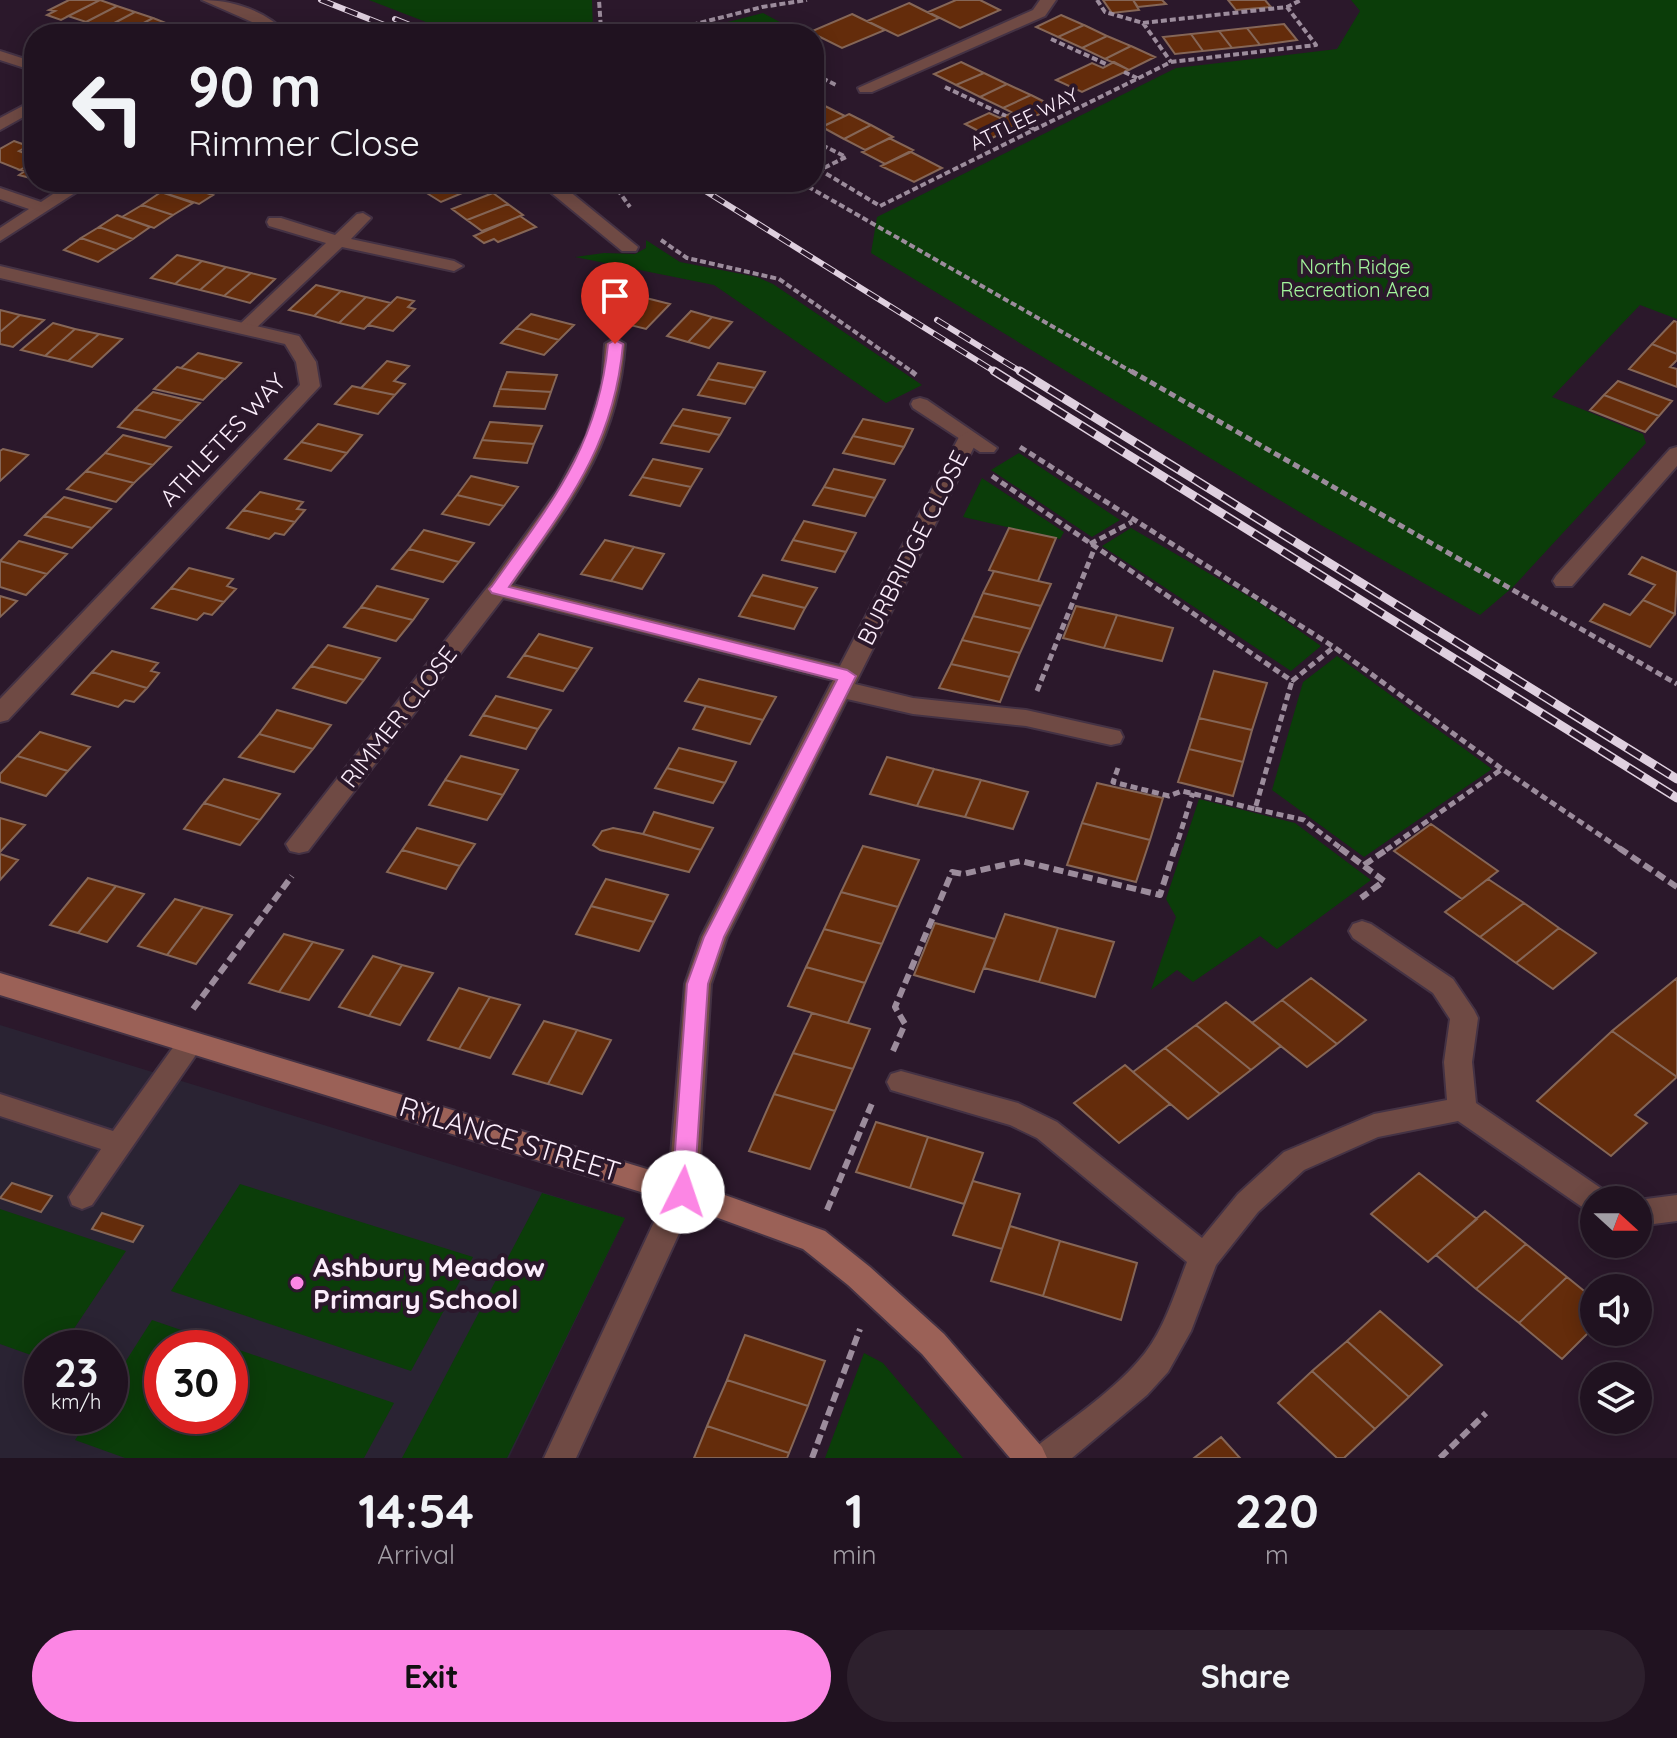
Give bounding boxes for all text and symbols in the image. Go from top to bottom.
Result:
text: 90 m [188,51,322,121]
icon: left [56,56,160,160]
street label: ATTLEE WAY [965,82,1082,156]
text: Rimmer Close [188,120,420,165]
park label: North Ridge Recreation Area [1280,254,1430,302]
pin [581,262,649,344]
icon: arrive [593,274,637,318]
street label: ATHLETES WAY [153,366,292,512]
street label: BURBRIDGE CLOSE [850,445,974,650]
street label: RIMMER CLOSE [334,639,463,793]
street label: RYLANCE STREET [395,1088,625,1189]
position arrow [641,1150,725,1234]
north arrow [1580,1186,1652,1258]
map controls [1580,1186,1652,1434]
place label: Ashbury Meadow Primary School [313,1249,545,1316]
marker: Ashbury Meadow Primary School [288,1274,306,1292]
button: sound [1580,1274,1652,1346]
speed limit sign: 30 [144,1330,248,1434]
text: 23 [54,1347,98,1397]
button: layers [1580,1362,1652,1434]
text: km/h [51,1389,101,1414]
text: 14:54 [358,1480,474,1540]
text: 1 [845,1480,864,1540]
text: 220 [1235,1480,1319,1540]
text: Arrival [377,1538,455,1571]
text: min [832,1538,877,1571]
text: m [1265,1538,1289,1571]
button: Exit [32,1630,831,1722]
button: Share [847,1630,1645,1722]

